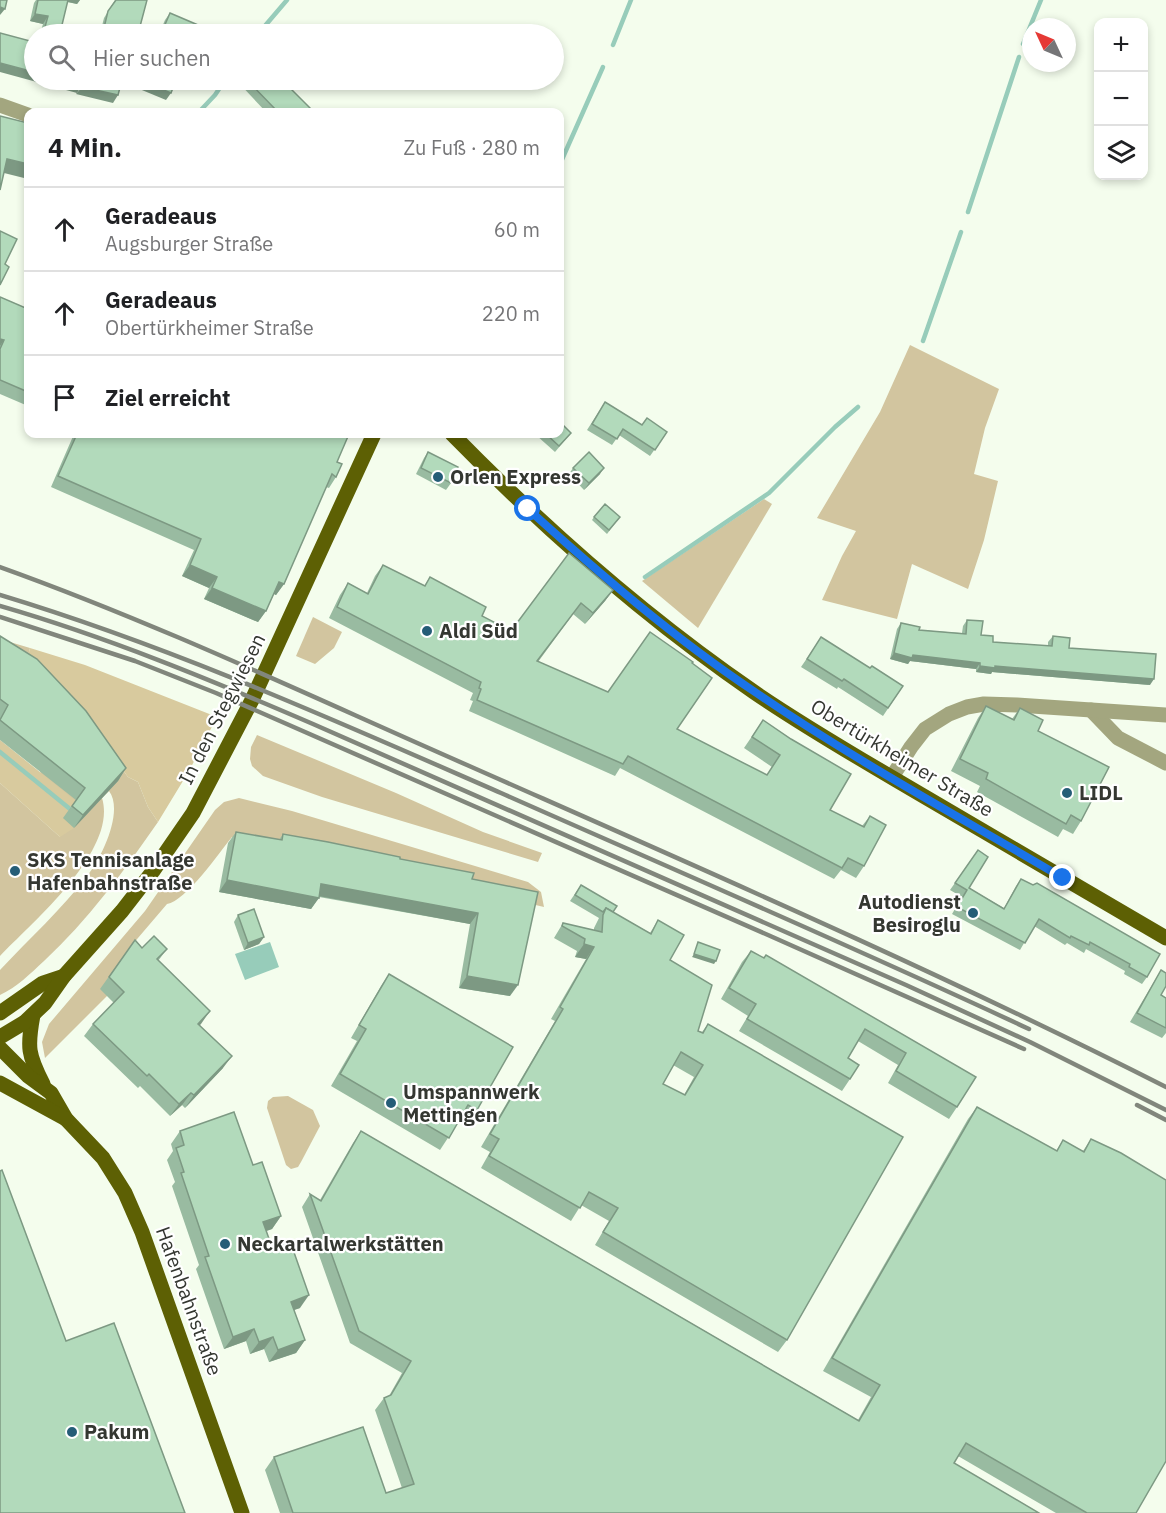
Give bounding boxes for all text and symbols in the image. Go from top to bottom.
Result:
north arrow [1022,18,1076,72]
map controls [1094,18,1148,180]
button: + [1094,18,1148,72]
search box [24,24,564,90]
icon: search [45,41,78,74]
text: Hier suchen [93,43,211,72]
button: − [1094,72,1148,126]
button: layers [1094,126,1148,180]
text: 4 Min. [48,130,122,164]
text: Zu Fuß · 280 m [403,134,540,161]
text: Geradeaus [105,201,217,230]
icon: ahead [48,213,81,246]
text: 60 m [494,216,540,243]
text: Augsburger Straße [105,230,273,257]
text: Geradeaus [105,285,217,314]
icon: ahead [48,297,81,330]
text: 220 m [482,300,540,327]
text: Obertürkheimer Straße [105,314,314,341]
icon: arrive [48,381,81,414]
text: Ziel erreicht [105,383,230,412]
place label: Orlen Express [450,463,581,490]
marker: Orlen Express [431,470,445,484]
route start [514,495,540,521]
place label: Aldi Süd [439,617,518,644]
marker: Aldi Süd [420,624,434,638]
street label: In den Stegwiesen [172,629,271,789]
street label: Obertürkheimer Straße [806,692,999,823]
place label: LIDL [1079,779,1123,806]
marker: LIDL [1060,786,1074,800]
place label: SKS Tennisanlage Hafenbahnstraße [27,846,195,896]
marker: SKS Tennisanlage Hafenbahnstraße [8,864,22,878]
route end [1049,864,1075,890]
place label: Autodienst Besiroglu [858,888,961,938]
marker: Autodienst Besiroglu [966,906,980,920]
place label: Umspannwerk Mettingen [403,1078,540,1128]
marker: Umspannwerk Mettingen [384,1096,398,1110]
street label: Hafenbahnstraße [150,1222,229,1379]
place label: Neckartalwerkstätten [237,1230,444,1257]
marker: Neckartalwerkstätten [218,1237,232,1251]
place label: Pakum [84,1418,149,1445]
marker: Pakum [65,1425,79,1439]

